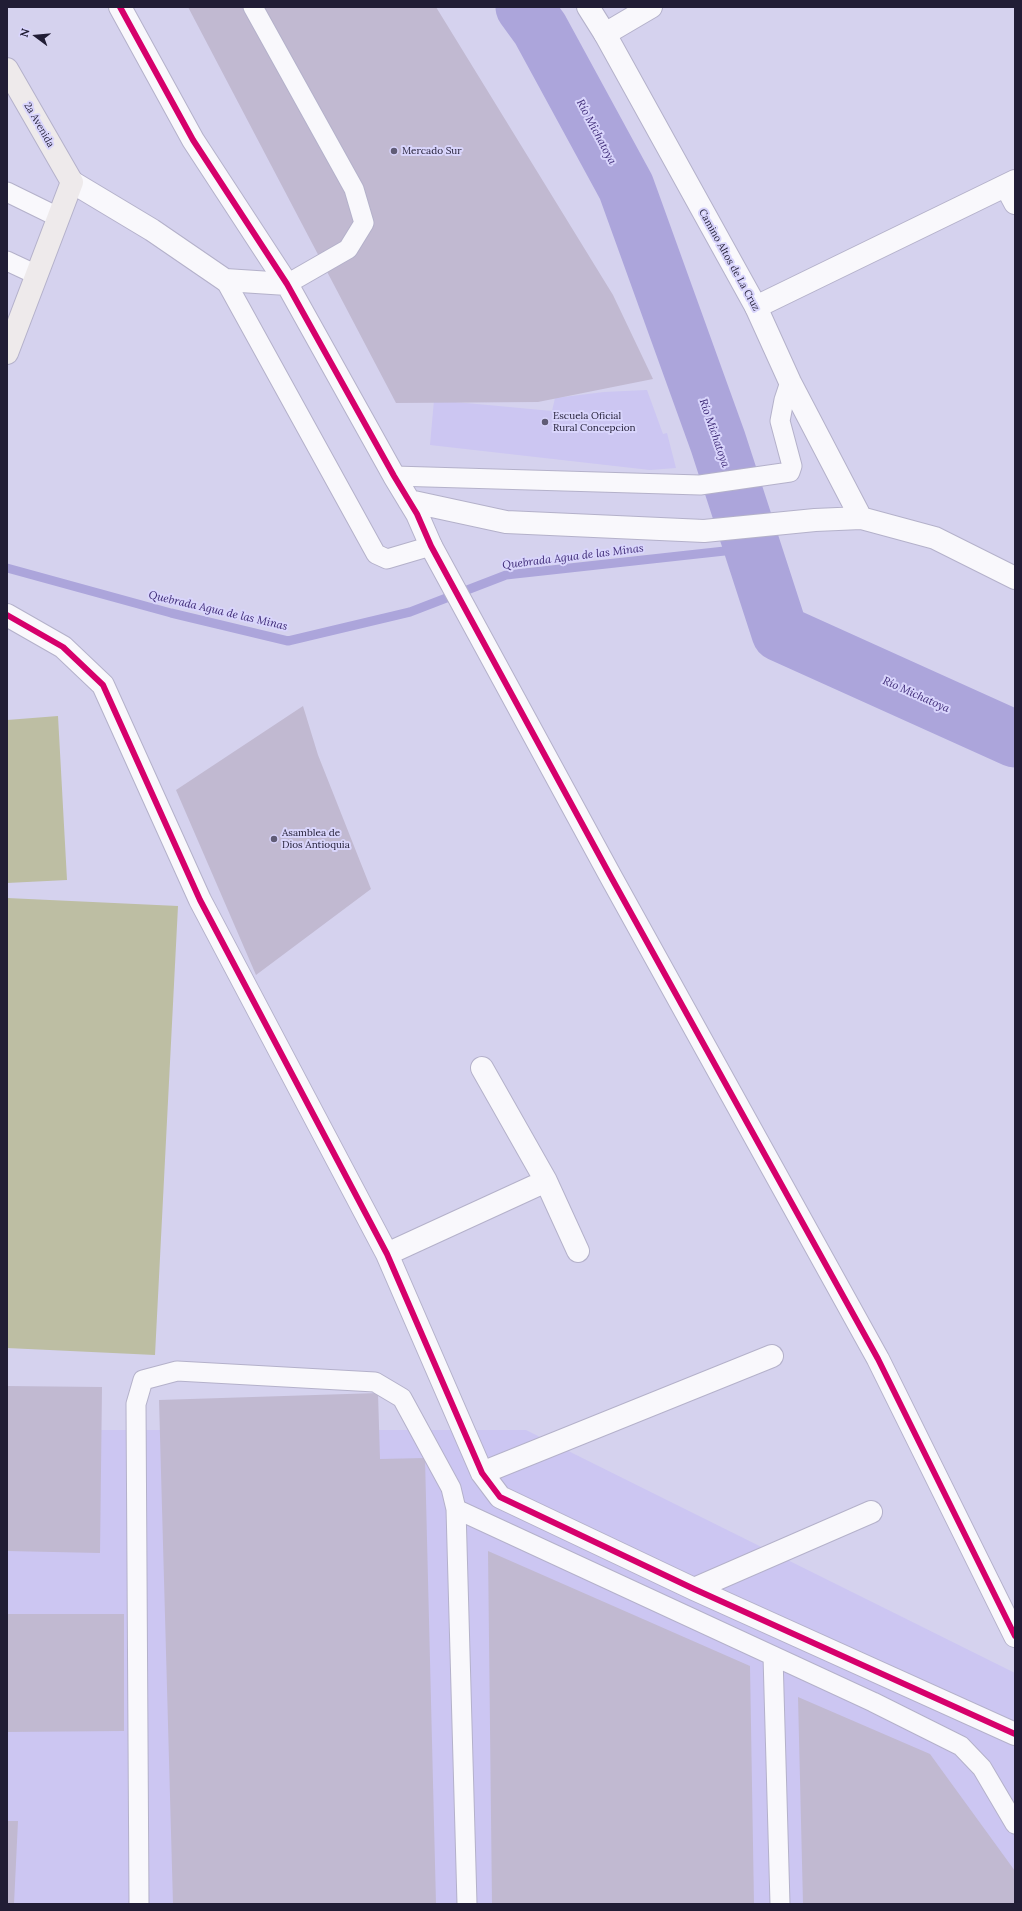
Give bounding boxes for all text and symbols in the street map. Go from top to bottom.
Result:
north arrow [16,16,56,56]
text: N [17,27,32,39]
water label: Río Michatoya [573,97,619,167]
street label: 2a Avenida [21,100,57,150]
place label: Mercado Sur [402,145,462,157]
marker: Mercado Sur [389,146,399,156]
street label: Camino Altos de La Cruz [696,207,762,313]
water label: Río Michatoya [696,397,732,469]
place label: Escuela Oficial Rural Concepcion [553,410,636,434]
marker: Escuela Oficial Rural Concepcion [540,417,550,427]
water label: Quebrada Agua de las Minas [502,542,644,572]
water label: Quebrada Agua de las Minas [147,589,289,633]
water label: Río Michatoya [881,674,951,716]
place label: Asamblea de Dios Antioquia [282,827,350,850]
marker: Asamblea de Dios Antioquia [269,834,279,844]

